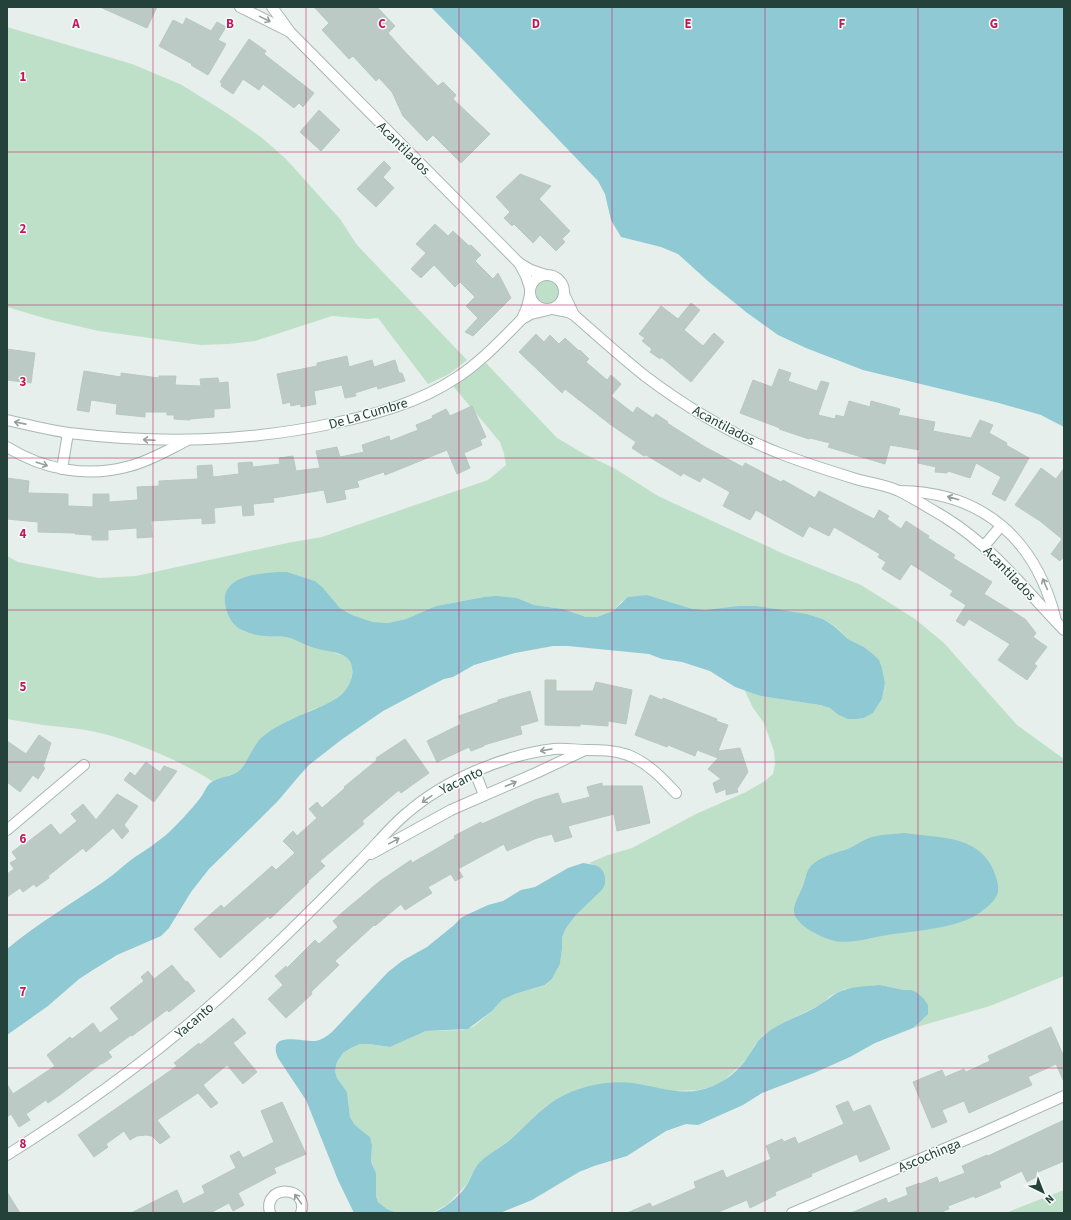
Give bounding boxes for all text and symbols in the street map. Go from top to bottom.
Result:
text: A [71,15,80,33]
text: B [226,15,234,33]
text: C [378,15,386,33]
text: D [532,15,540,33]
text: E [684,15,692,33]
text: F [839,15,846,33]
text: G [990,15,998,33]
one-way arrow [259,16,271,24]
text: 1 [20,68,27,86]
street label: Acantilados [372,117,435,180]
text: 2 [20,220,27,238]
text: 3 [20,373,27,391]
street label: De La Cumbre [326,393,410,435]
street label: Acantilados [689,401,759,451]
one-way arrow [14,419,27,427]
one-way arrow [143,436,156,444]
one-way arrow [35,461,48,468]
one-way arrow [946,494,959,501]
text: 4 [20,525,27,543]
street label: Acantilados [978,542,1040,605]
one-way arrow [1040,579,1048,591]
text: 5 [20,678,27,696]
one-way arrow [540,747,553,755]
street label: Yacanto [436,762,486,800]
one-way arrow [504,780,516,787]
one-way arrow [421,795,432,803]
text: 6 [20,830,27,848]
one-way arrow [388,836,400,844]
text: 7 [20,983,27,1001]
street label: Yacanto [170,998,219,1044]
street label: Ascochinga [895,1134,964,1178]
text: 8 [20,1135,27,1153]
north arrow [1023,1172,1063,1212]
text: N [1042,1191,1057,1207]
one-way arrow [294,1193,302,1204]

